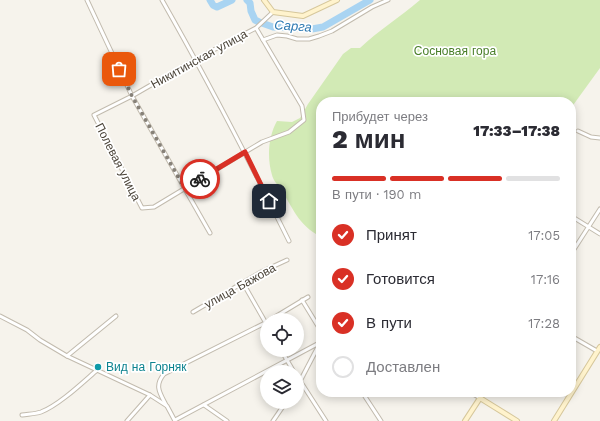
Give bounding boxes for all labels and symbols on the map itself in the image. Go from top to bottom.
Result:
water label: Сарга [274,17,312,35]
street label: Никитинская улица [148,27,250,91]
park label: Сосновая гора [414,44,496,58]
pin [102,52,136,86]
street label: Полевая улица [92,121,144,203]
courier [180,159,220,199]
pin [252,184,286,218]
street label: улица Бажова [202,261,278,311]
place label: Вид на Горняк [106,360,187,374]
marker: Вид на Горняк [93,362,103,372]

